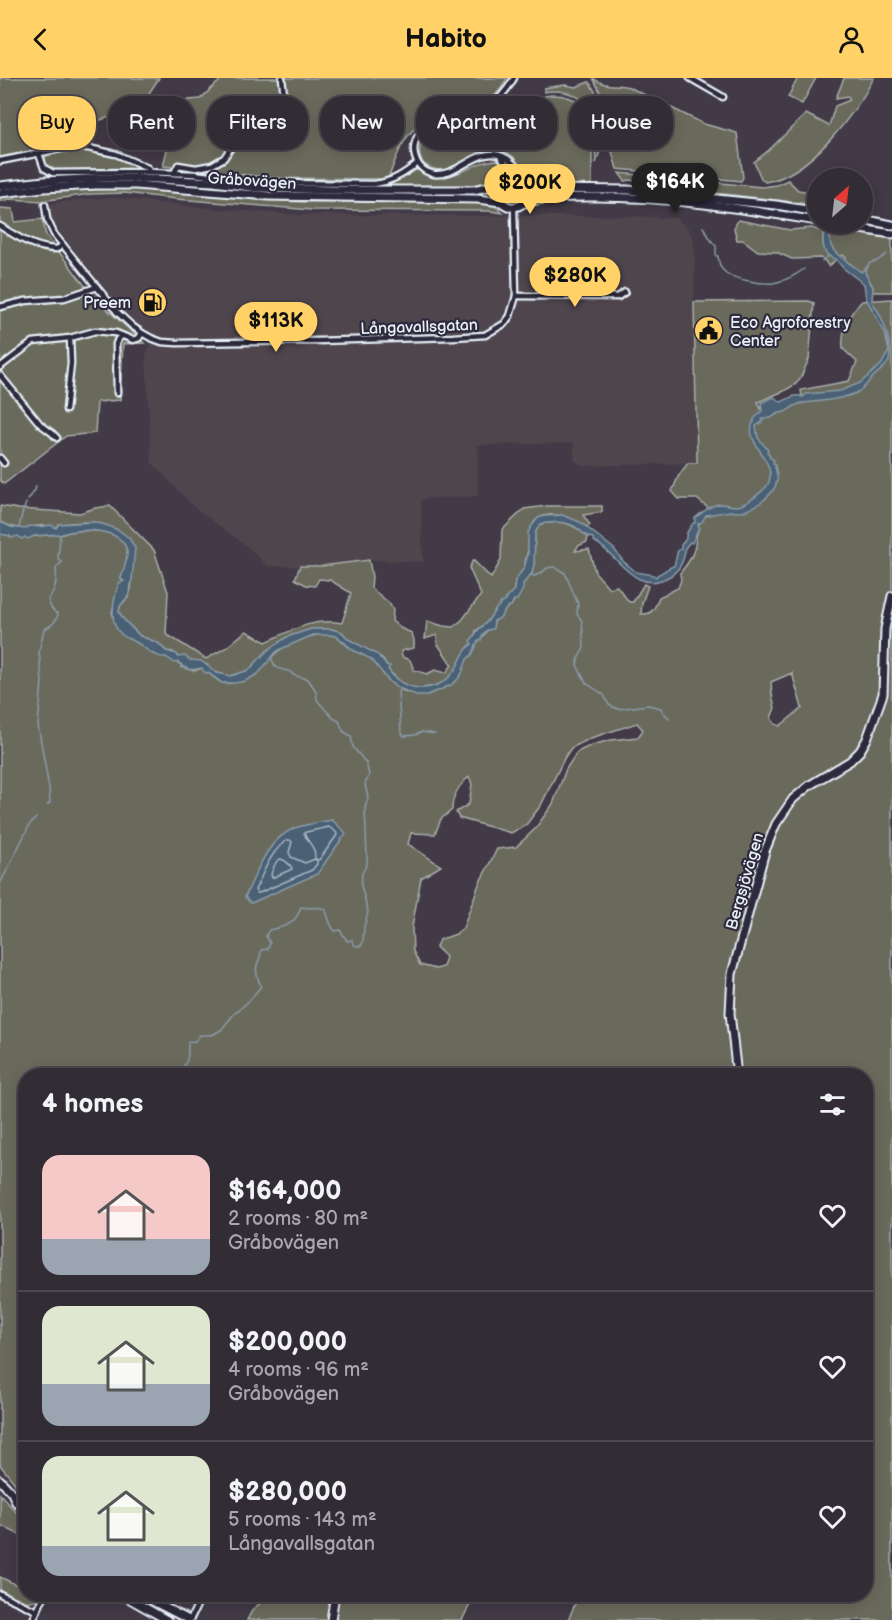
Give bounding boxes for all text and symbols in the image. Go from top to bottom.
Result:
icon: back [24,23,57,56]
text: Habito [405,23,487,55]
icon: person [835,23,868,56]
chip: Buy [18,96,96,150]
chip: Rent [108,96,195,150]
chip: Filters [207,96,308,150]
chip: New [320,96,404,150]
chip: Apartment [416,96,557,150]
chip: House [569,96,673,150]
pin: $164K [633,163,717,214]
pin: $200K [488,164,572,215]
north arrow [807,168,873,234]
map controls [807,168,873,234]
street label: Gråbovägen [207,169,297,194]
text: $164K [645,170,705,194]
text: $200K [498,171,562,195]
pin: $280K [533,257,617,308]
text: $280K [543,264,607,288]
fuel station icon: Preem [136,286,168,318]
place label: Preem [83,294,131,313]
pin: $113K [234,302,318,353]
text: $113K [248,309,304,333]
place label: Eco Agroforestry Center [730,314,851,351]
public building icon: Eco Agroforestry Center [693,315,725,347]
street label: Långavallsgatan [360,316,478,339]
street label: Bergsjövägen [723,831,768,932]
icon: filters [816,1088,849,1121]
text: 4 homes [42,1089,143,1120]
text: $164,000 [228,1176,342,1207]
icon: home [90,1179,162,1251]
icon: heart [816,1199,849,1232]
text: 2 rooms · 80 m² [228,1207,368,1231]
text: Gråbovägen [228,1231,339,1255]
text: $200,000 [228,1327,347,1358]
icon: home [90,1330,162,1402]
icon: heart [816,1350,849,1383]
text: 4 rooms · 96 m² [228,1358,369,1382]
text: Gråbovägen [228,1382,339,1406]
text: $280,000 [228,1477,347,1508]
icon: home [90,1480,162,1552]
icon: heart [816,1500,849,1533]
text: 5 rooms · 143 m² [228,1508,377,1532]
text: Långavallsgatan [228,1532,375,1556]

